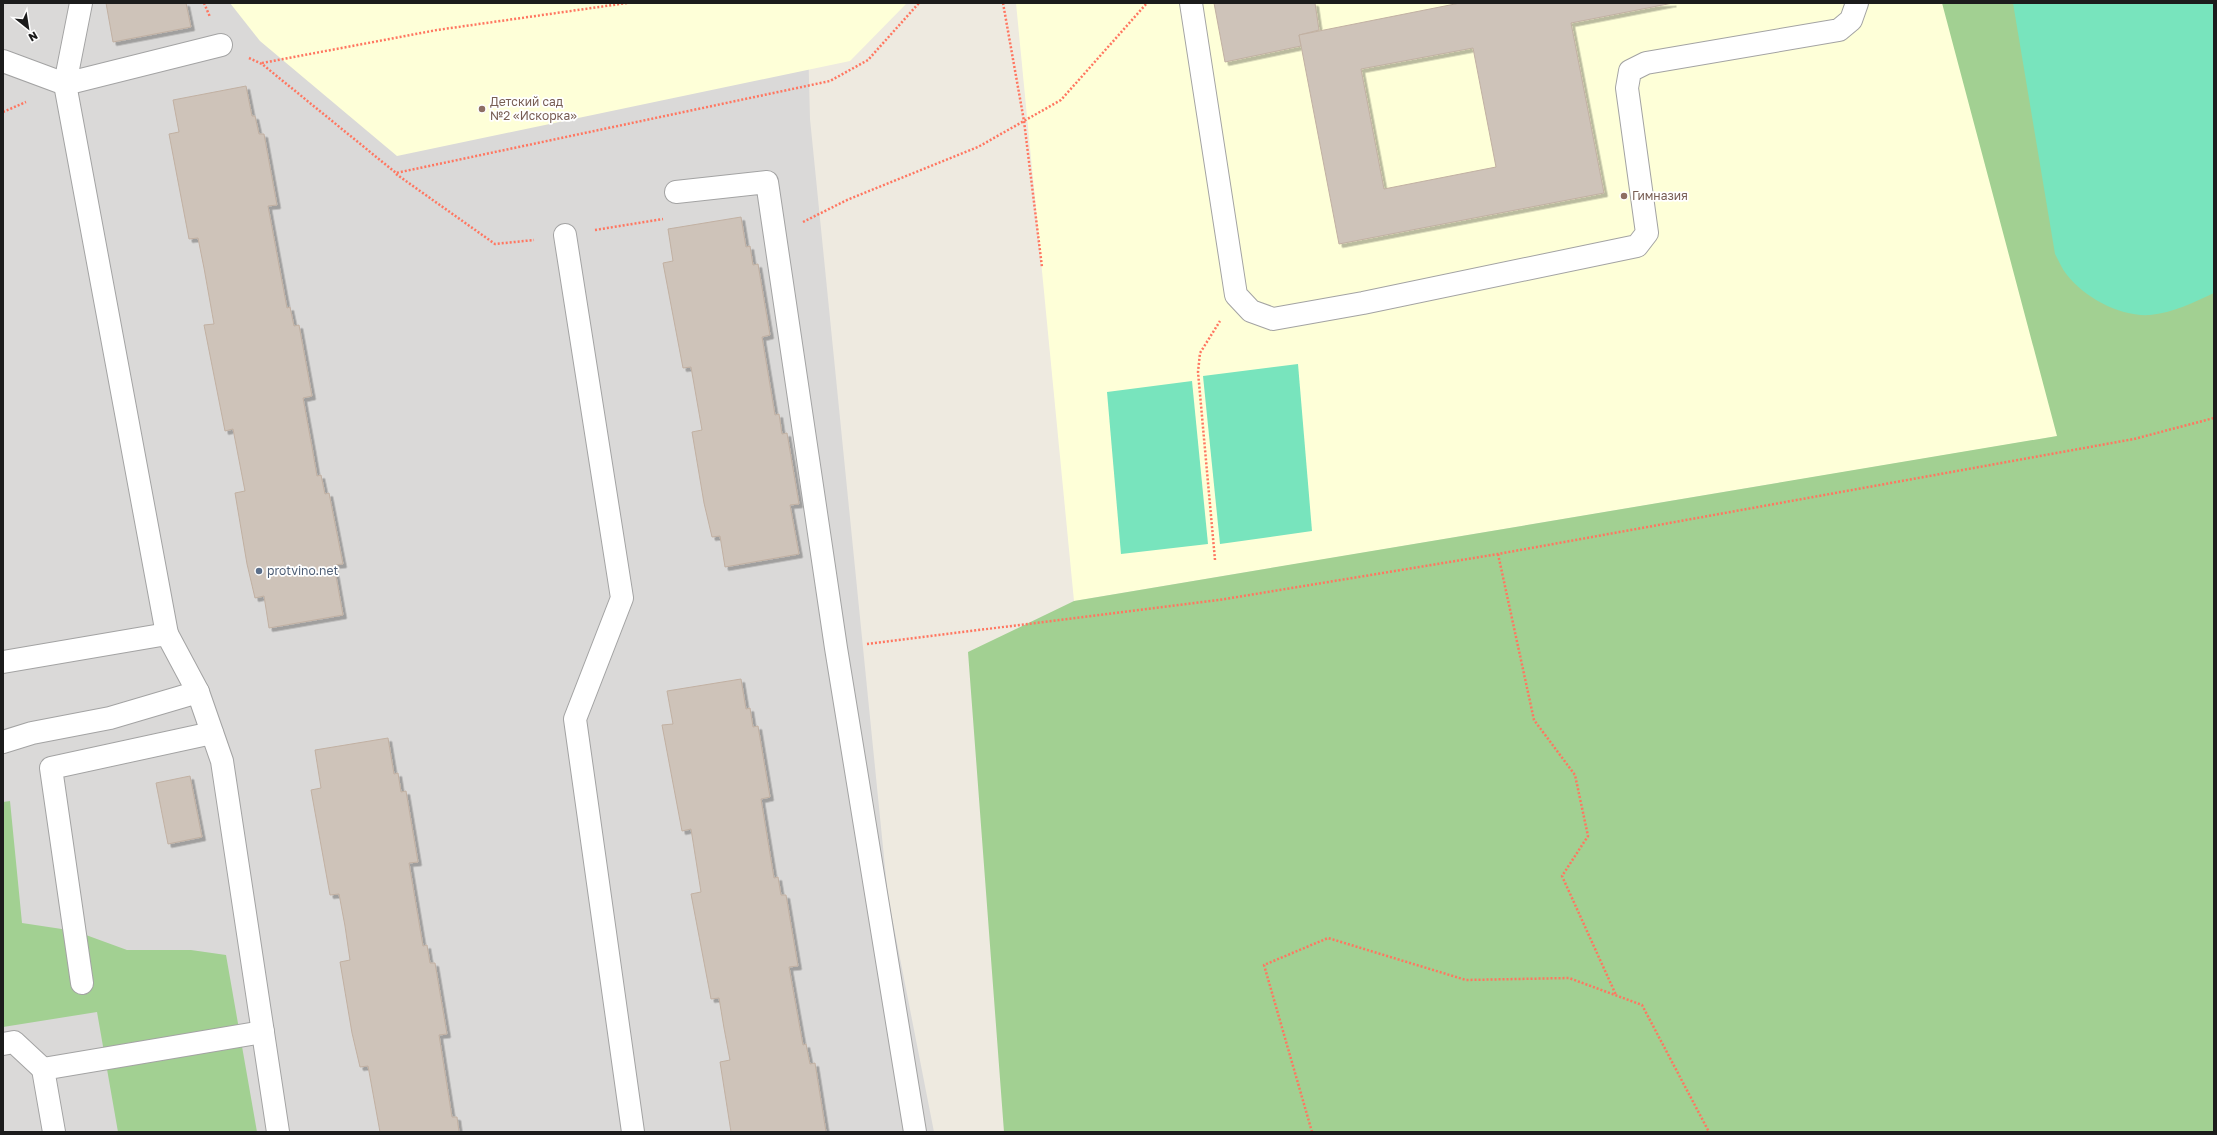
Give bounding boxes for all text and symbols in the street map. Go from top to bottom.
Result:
north arrow [8,8,48,48]
text: N [26,29,40,45]
place label: Детcкий сад №2 «Искорка» [490,94,577,123]
marker: Детcкий сад №2 «Искорка» [477,104,487,114]
place label: Гимназия [1632,188,1688,203]
marker: Гимназия [1619,191,1629,201]
place label: protvino.net [267,563,338,578]
marker: protvino.net [254,566,264,576]

